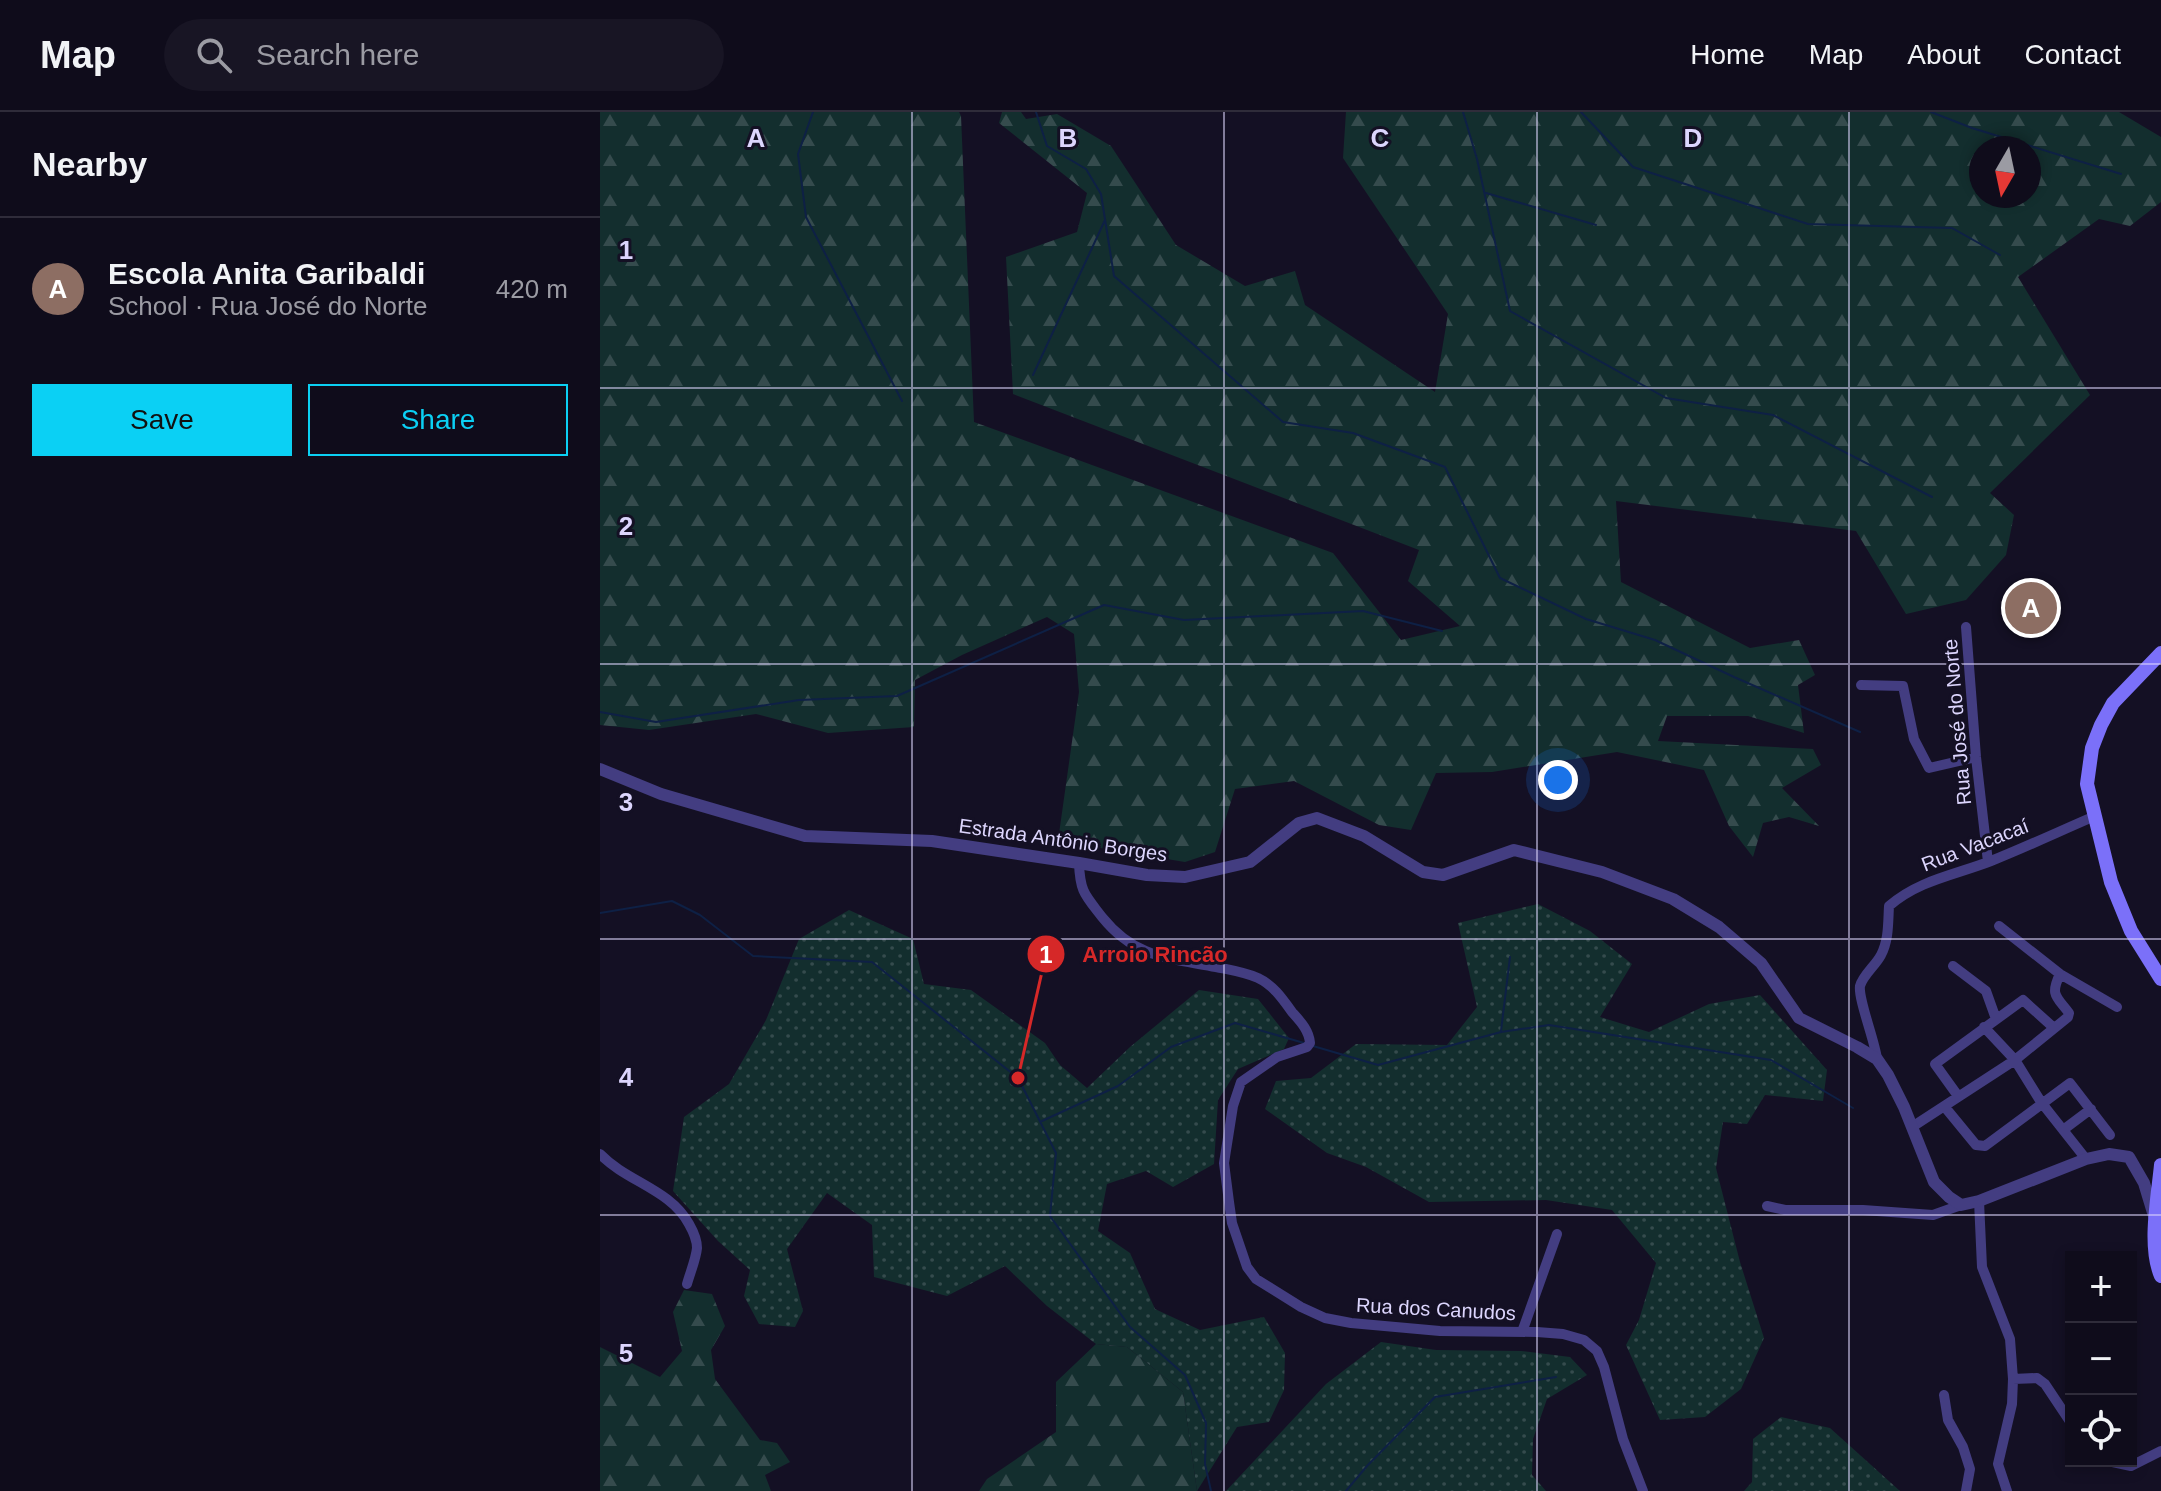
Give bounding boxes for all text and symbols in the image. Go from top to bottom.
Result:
search box [164,19,724,91]
icon: search [192,33,236,77]
text: Map [40,34,116,76]
text: Search here [256,38,419,71]
text: Home [1690,39,1765,70]
text: Map [1809,39,1863,70]
text: About [1907,39,1981,70]
text: Contact [2025,39,2121,70]
text: A [747,123,766,153]
text: B [1059,123,1077,153]
text: C [1371,123,1390,153]
text: D [1684,123,1702,153]
north arrow [1969,136,2041,208]
text: Nearby [32,145,147,183]
text: 1 [619,235,633,265]
text: Escola Anita Garibaldi [108,257,425,290]
text: A [49,274,67,304]
text: 420 m [496,274,568,304]
text: School · Rua José do Norte [108,291,427,321]
button: Save [32,384,292,456]
button: Share [308,384,568,456]
text: 2 [619,511,633,541]
pin: A [2005,578,2057,638]
street label: Rua José do Norte [1939,638,1975,806]
your location [1538,760,1578,800]
text: 3 [619,787,633,817]
street label: Estrada Antônio Borges [957,814,1169,866]
street label: Rua Vacacaí [1918,814,2032,876]
callout: Arroio Rincão [1026,931,1244,977]
text: 1 [1039,941,1053,968]
text: Arroio Rincão [1082,942,1228,967]
text: 4 [619,1062,634,1092]
map controls [2065,1251,2137,1467]
button: + [2065,1251,2137,1323]
street label: Rua dos Canudos [1355,1294,1517,1324]
button: − [2065,1323,2137,1395]
text: 5 [619,1338,633,1368]
button: locate [2065,1395,2137,1467]

